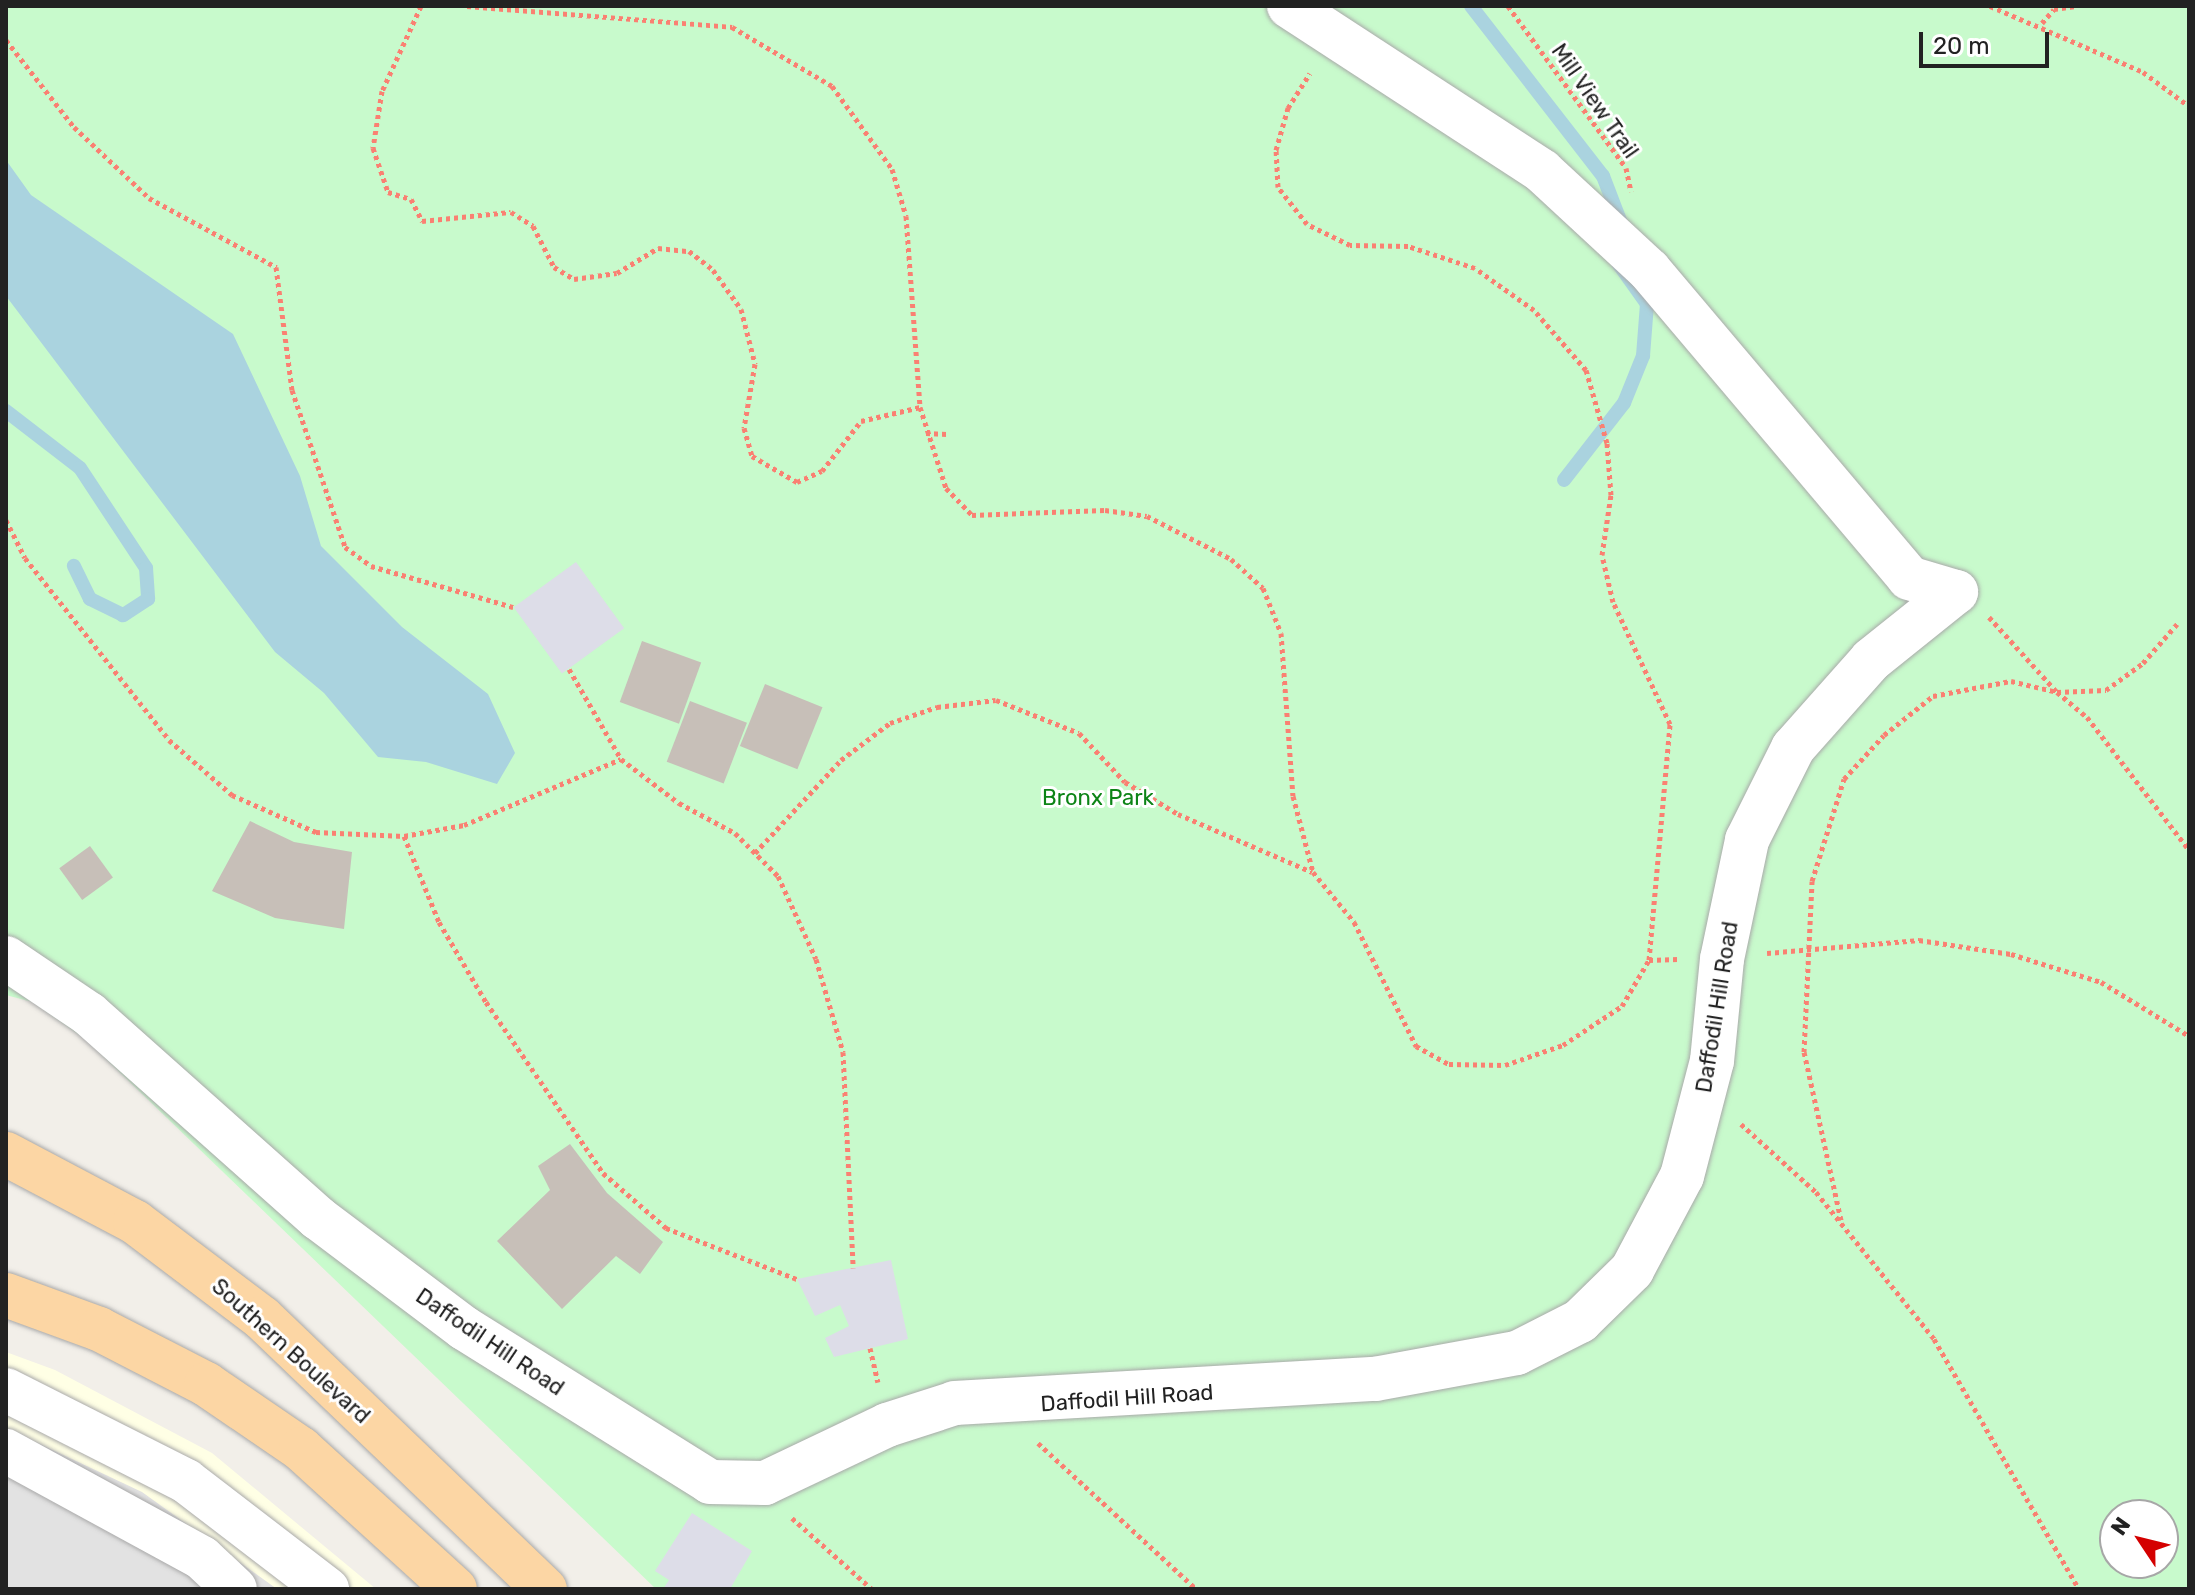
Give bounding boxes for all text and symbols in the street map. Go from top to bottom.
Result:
scale bar [1923,16,2053,66]
text: 20 m [1933,32,1990,60]
street label: Mill View Trail [1545,38,1645,164]
park label: Bronx Park [1042,785,1154,811]
street label: Daffodil Hill Road [1690,919,1744,1095]
street label: Southern Boulevard [206,1273,376,1429]
street label: Daffodil Hill Road [411,1283,569,1401]
street label: Daffodil Hill Road [1040,1379,1214,1417]
north arrow [2099,1499,2179,1579]
text: N [2105,1512,2136,1540]

